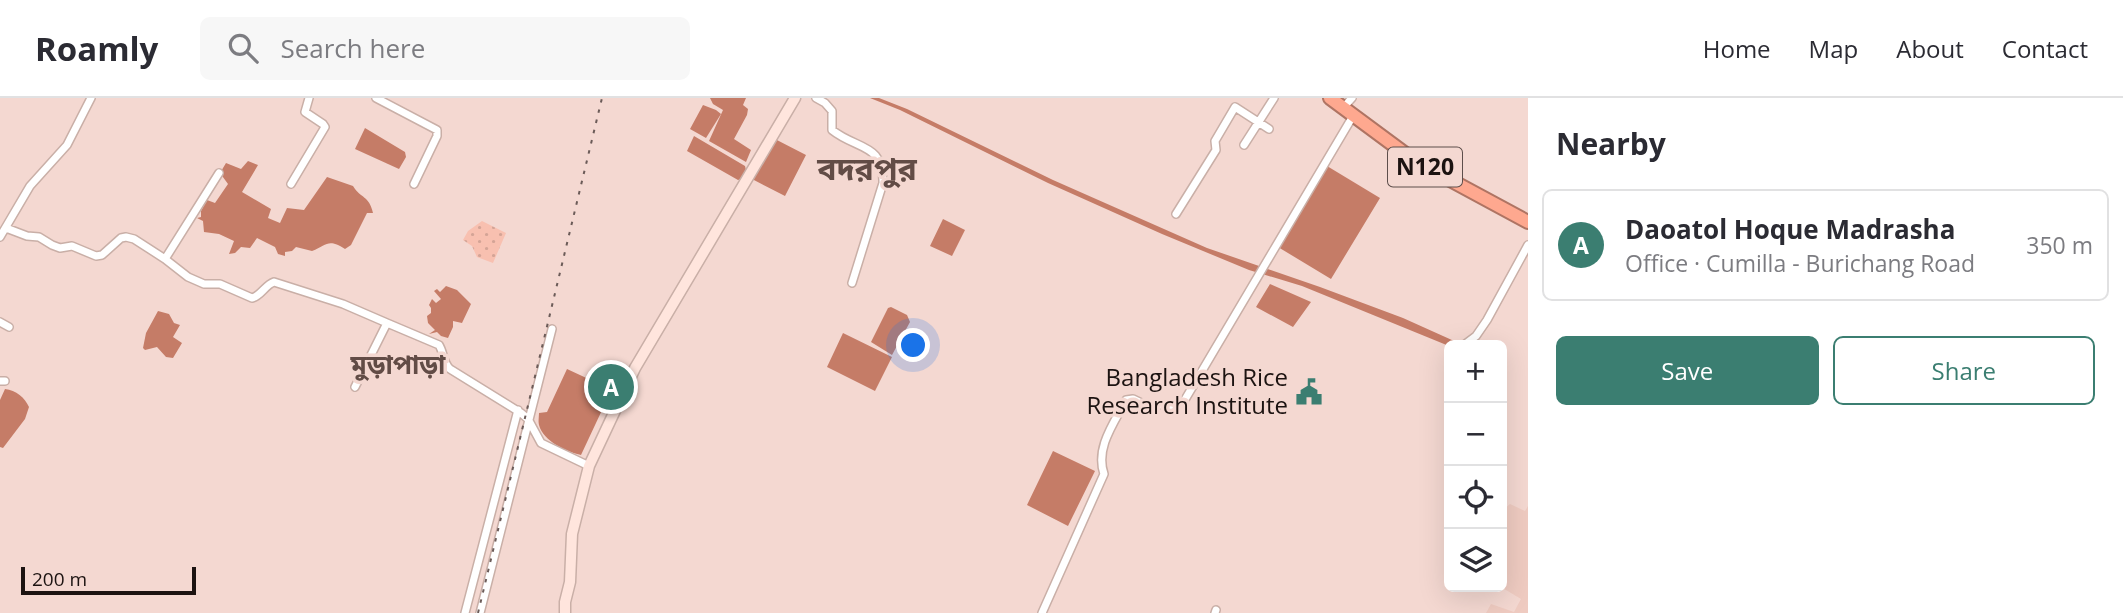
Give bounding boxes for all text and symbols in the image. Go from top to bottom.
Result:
search box [200,17,690,80]
text: Roamly [35,26,158,71]
icon: search [224,29,262,67]
text: Search here [280,30,425,66]
text: Home [1703,32,1771,65]
text: Map [1809,32,1858,65]
text: About [1896,32,1964,65]
text: Contact [2002,32,2088,65]
text: Nearby [1556,123,1666,164]
district label: বদরপুর [816,146,918,189]
road number: N120 [1388,148,1462,186]
text: Daoatol Hoque Madrasha [1625,211,1955,247]
text: A [1573,229,1589,261]
text: 350 m [2026,229,2093,261]
text: Office · Cumilla - Burichang Road [1625,247,1975,279]
your location [896,328,930,362]
button: Save [1556,336,1819,405]
button: Share [1833,336,2095,405]
map controls [1444,340,1507,592]
button: + [1444,340,1507,403]
district label: মুড়াপাড়া [350,346,446,382]
place label: Bangladesh Rice Research Institute [1086,360,1288,421]
pin: A [588,361,634,413]
public building icon: Bangladesh Rice Research Institute [1294,377,1324,407]
button: − [1444,403,1507,466]
button: locate [1444,466,1507,529]
button: layers [1444,529,1507,592]
scale bar [21,564,196,596]
text: 200 m [32,566,87,592]

